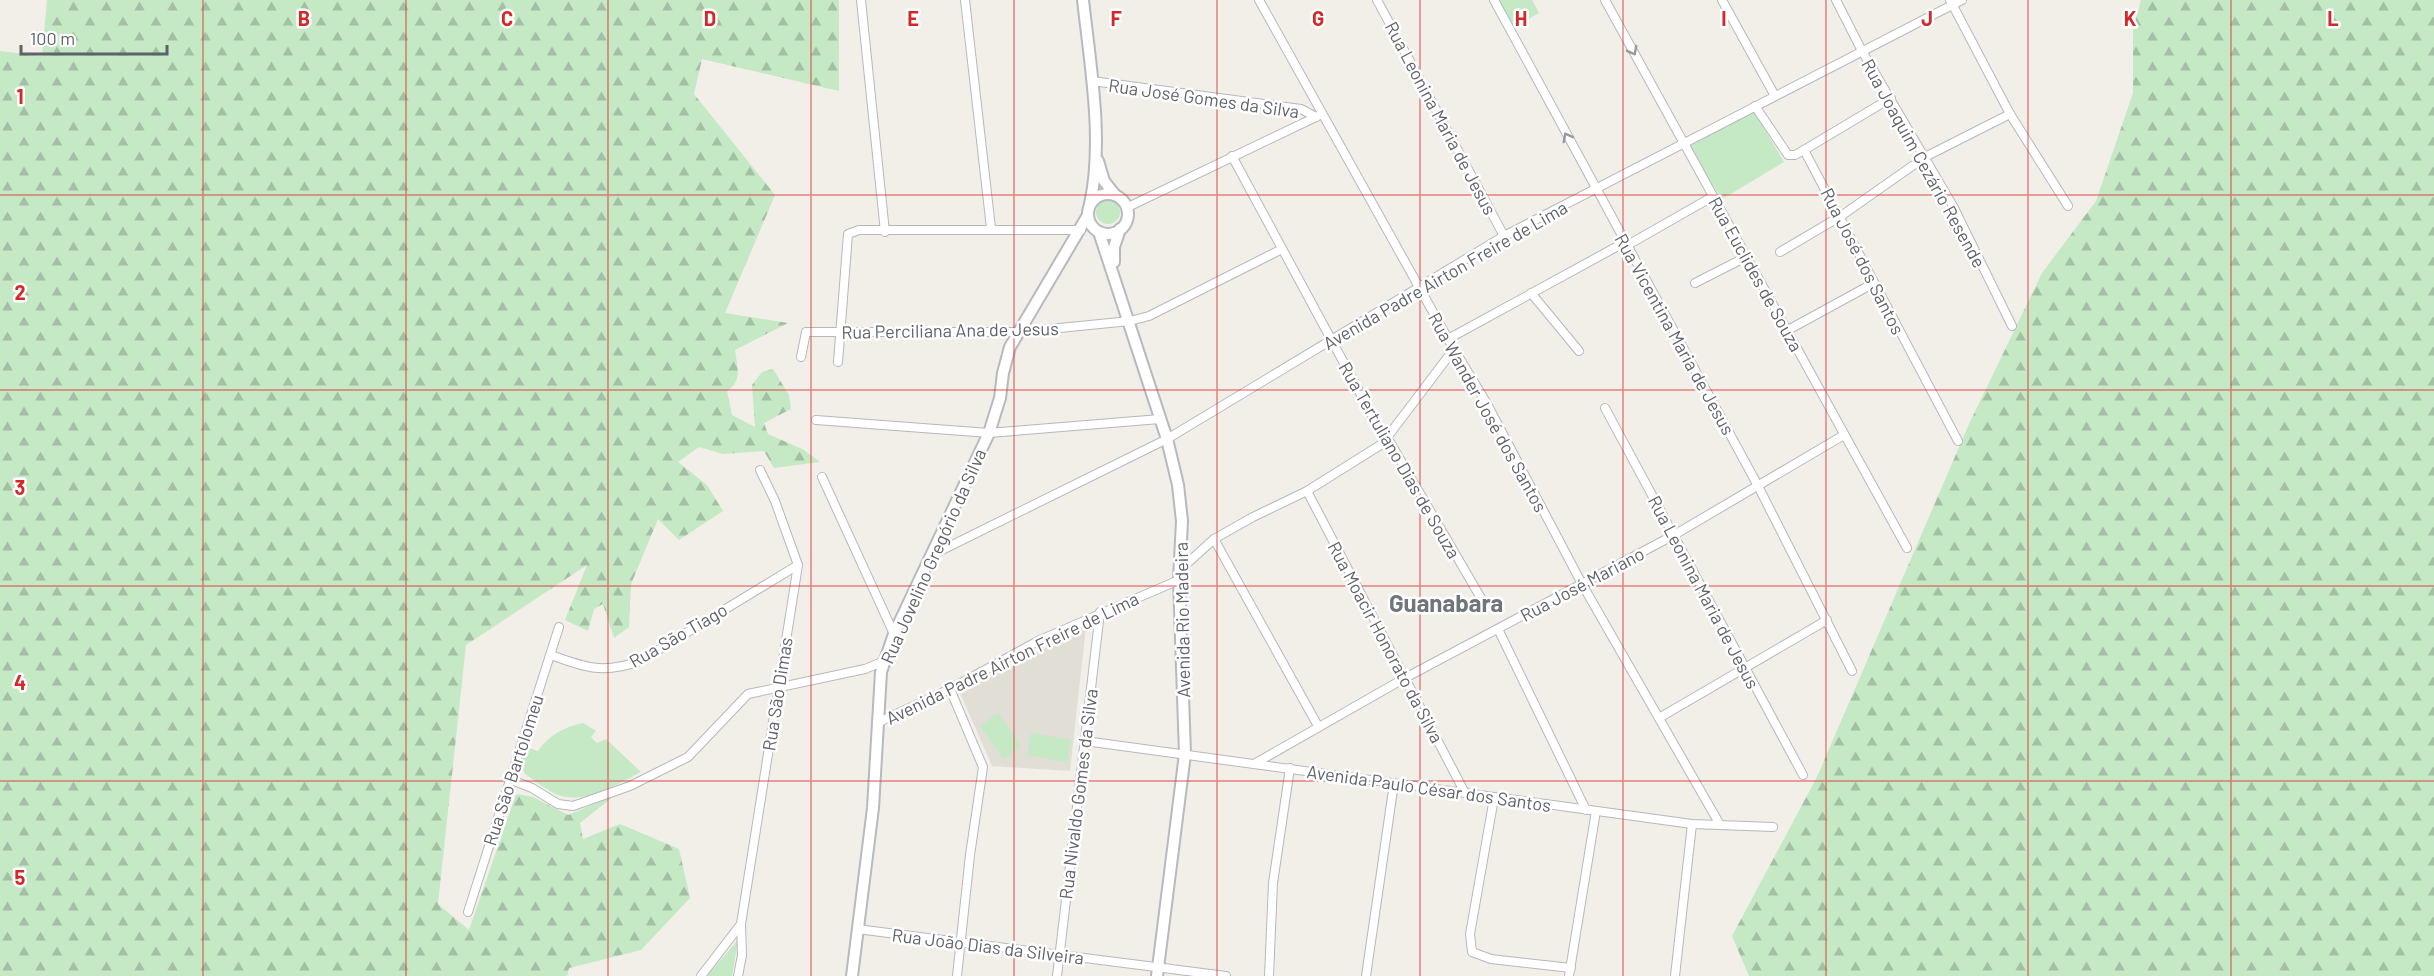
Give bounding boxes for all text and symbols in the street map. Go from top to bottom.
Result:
text: B [298,6,310,30]
text: C [501,6,513,30]
text: D [704,6,716,30]
text: E [907,6,919,30]
text: F [1110,6,1122,30]
text: G [1312,6,1324,30]
text: H [1515,6,1527,30]
text: I [1721,6,1727,30]
text: J [1921,6,1933,30]
text: K [2124,6,2137,30]
text: L [2327,6,2339,30]
scale bar [21,18,166,56]
street label: Rua Leonina Maria de Jesus [1381,18,1501,218]
text: 100 m [30,27,75,49]
one-way arrow [1626,45,1637,56]
street label: Rua Joaquim Cezário Resende [1857,55,1991,271]
street label: Rua José Gomes da Silva [1107,74,1301,122]
text: 1 [16,84,24,108]
one-way arrow [1563,133,1574,144]
street label: Rua José dos Santos [1817,184,1909,338]
street label: Rua Euclides de Souza [1704,193,1808,355]
street label: Avenida Padre Airton Freire de Lima [1319,196,1571,354]
street label: Rua Vicentina Maria de Jesus [1610,230,1740,438]
text: 2 [14,280,26,304]
street label: Rua Wander José dos Santos [1424,308,1552,516]
street label: Rua Perciliana Ana de Jesus [841,317,1059,343]
street label: Rua Tertuliano Dias de Souza [1335,358,1465,562]
street label: Rua Jovelino Gregório da Silva [876,445,990,667]
text: 3 [15,475,25,499]
street label: Rua Leonina Maria de Jesus [1644,492,1764,692]
street label: Rua Moacir Honorato da Silva [1323,537,1449,747]
street label: Avenida Rio Madeira [1170,542,1194,698]
street label: Rua José Mariano [1516,542,1648,626]
street label: Avenida Padre Airton Freire de Lima [882,587,1142,729]
district label: Guanabara [1389,588,1503,617]
street label: Rua São Tiago [625,598,731,672]
street label: Rua São Dimas [757,636,797,752]
text: 4 [14,670,26,694]
street label: Rua Nivaldo Gomes da Silva [1054,688,1102,900]
street label: Rua São Bartolomeu [478,692,548,848]
street label: Avenida Paulo César dos Santos [1305,760,1553,816]
text: 5 [15,865,26,889]
street label: Rua João Dias da Silveira [891,923,1085,969]

